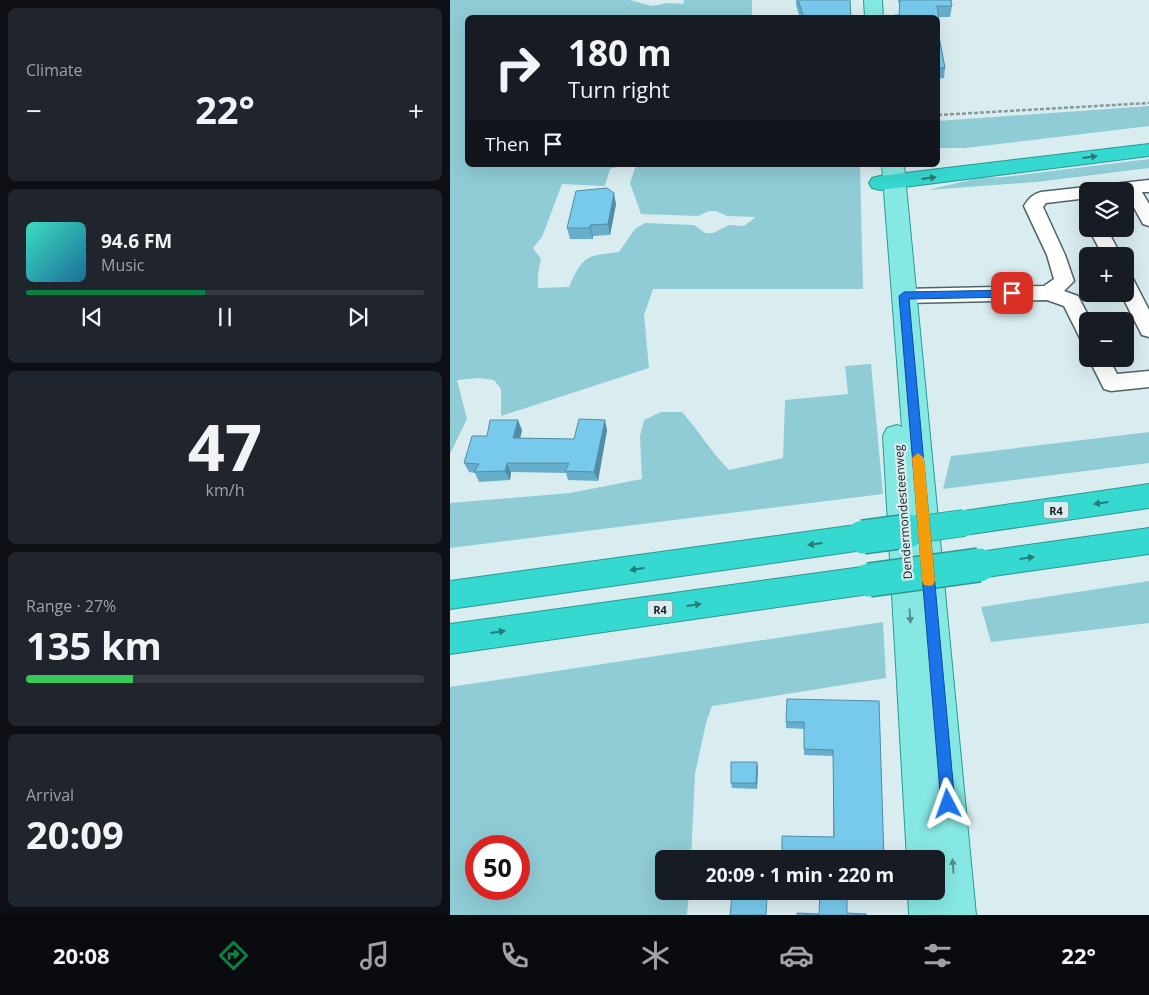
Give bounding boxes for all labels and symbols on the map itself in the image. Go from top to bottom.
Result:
one-way arrow [1082,153,1098,161]
one-way arrow [921,174,937,182]
pin [991,272,1033,314]
street label: Dendermondesteenweg [890,444,916,580]
one-way arrow [1092,500,1108,508]
road number: R4 [1044,502,1068,518]
one-way arrow [807,540,823,548]
one-way arrow [1019,554,1035,562]
one-way arrow [628,565,644,573]
road number: R4 [648,600,672,618]
one-way arrow [686,600,702,608]
one-way arrow [906,608,914,624]
one-way arrow [491,628,507,636]
position arrow [921,777,973,829]
speed limit sign: 50 [465,835,530,900]
one-way arrow [949,858,957,874]

